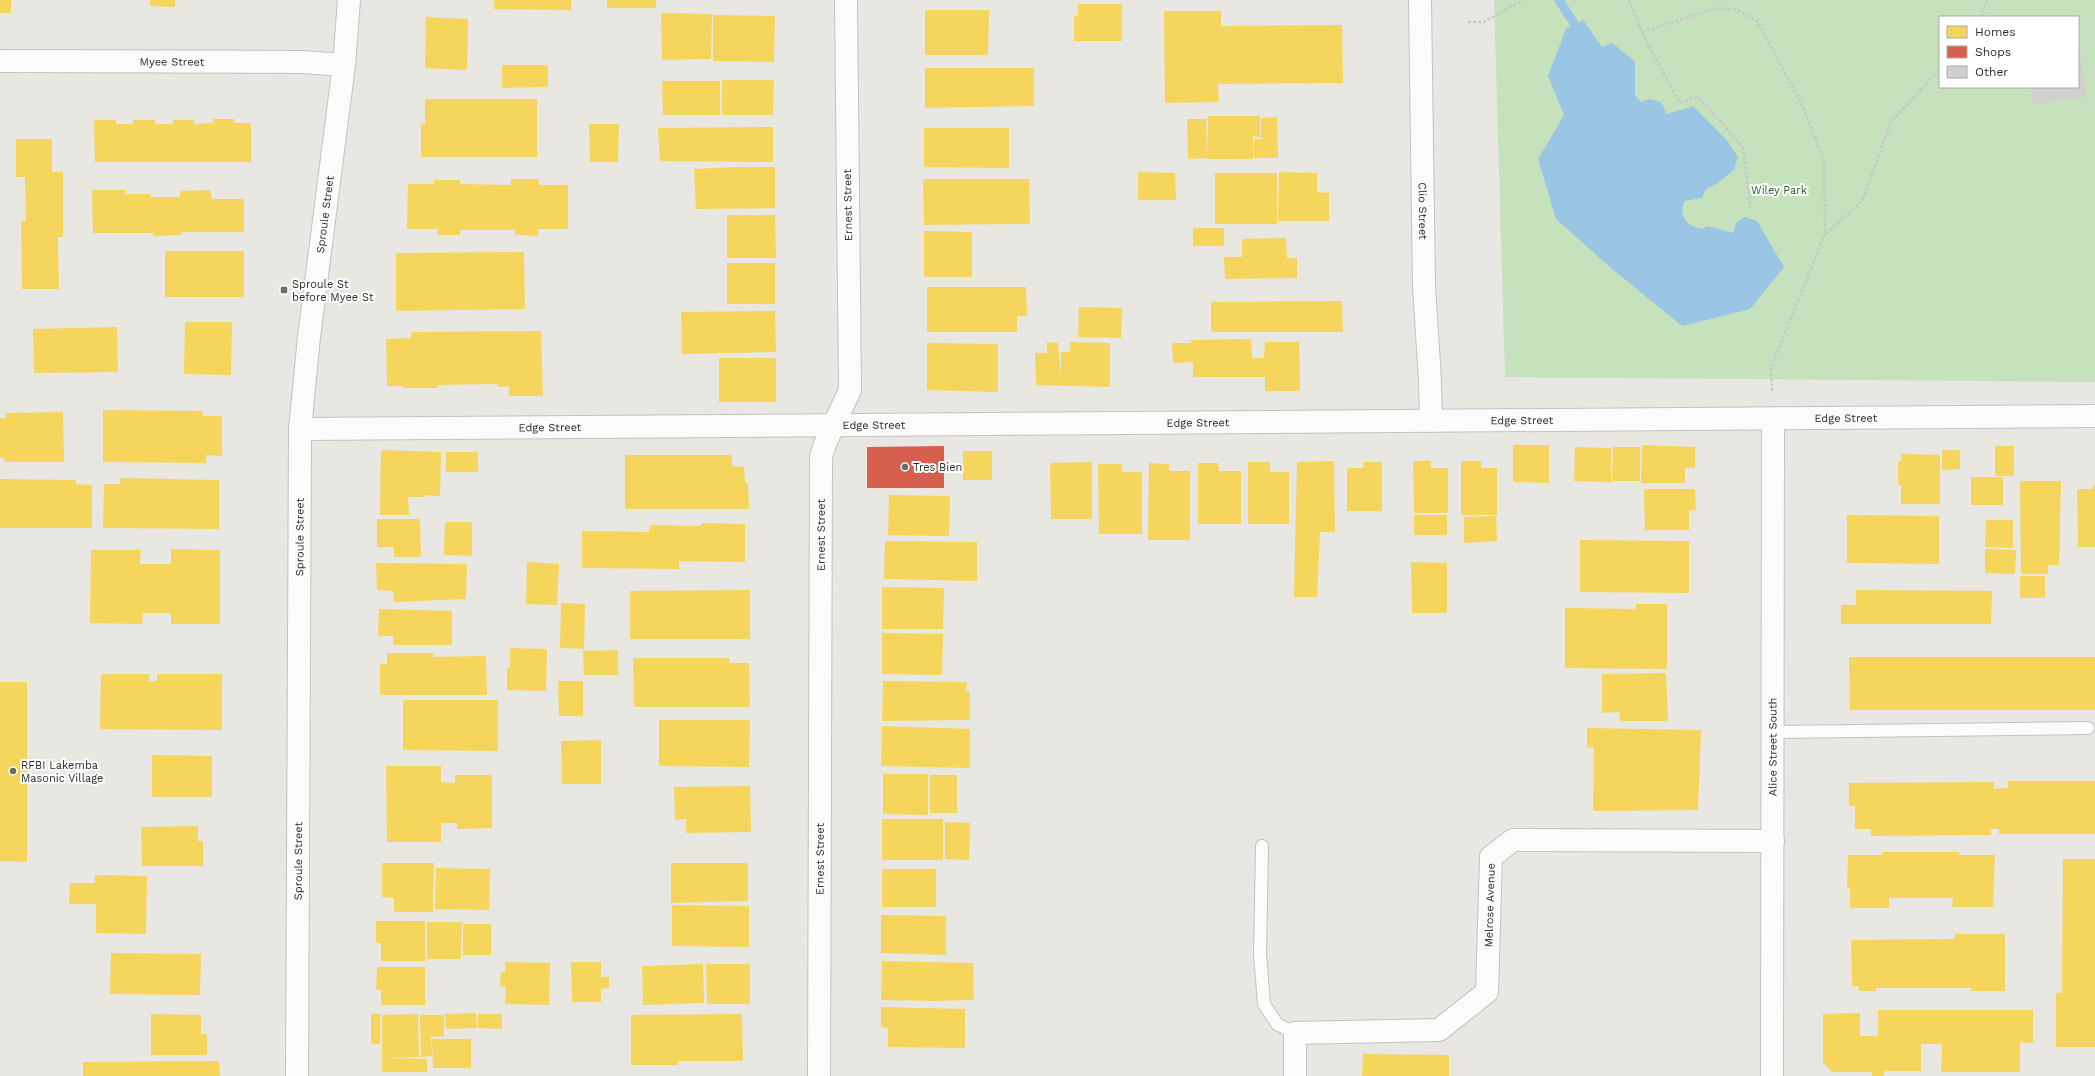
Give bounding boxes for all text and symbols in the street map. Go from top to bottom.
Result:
legend [1939,16,2079,88]
text: Homes [1975,25,2016,39]
text: Shops [1975,45,2011,59]
street label: Myee Street [140,55,205,68]
text: Other [1975,65,2008,79]
street label: Ernest Street [841,169,855,241]
street label: Sproule Street [313,174,336,254]
street label: Clio Street [1416,182,1430,240]
park label: Wiley Park [1751,184,1807,197]
place label: Sproule St before Myee St [292,278,374,304]
marker: Sproule St before Myee St [279,285,289,295]
street label: Edge Street [1814,411,1878,425]
street label: Edge Street [1490,413,1554,427]
street label: Edge Street [1167,416,1230,429]
street label: Edge Street [843,418,906,432]
street label: Edge Street [519,420,582,434]
place label: Tres Bien [913,461,962,474]
marker: Tres Bien [900,462,910,472]
street label: Sproule Street [293,497,306,576]
street label: Ernest Street [814,499,827,571]
street label: Alice Street South [1766,698,1779,796]
place label: RFBI Lakemba Masonic Village [21,759,103,785]
marker: RFBI Lakemba Masonic Village [8,766,18,776]
street label: Sproule Street [291,821,305,900]
street label: Ernest Street [813,823,826,895]
street label: Melrose Avenue [1482,863,1497,948]

